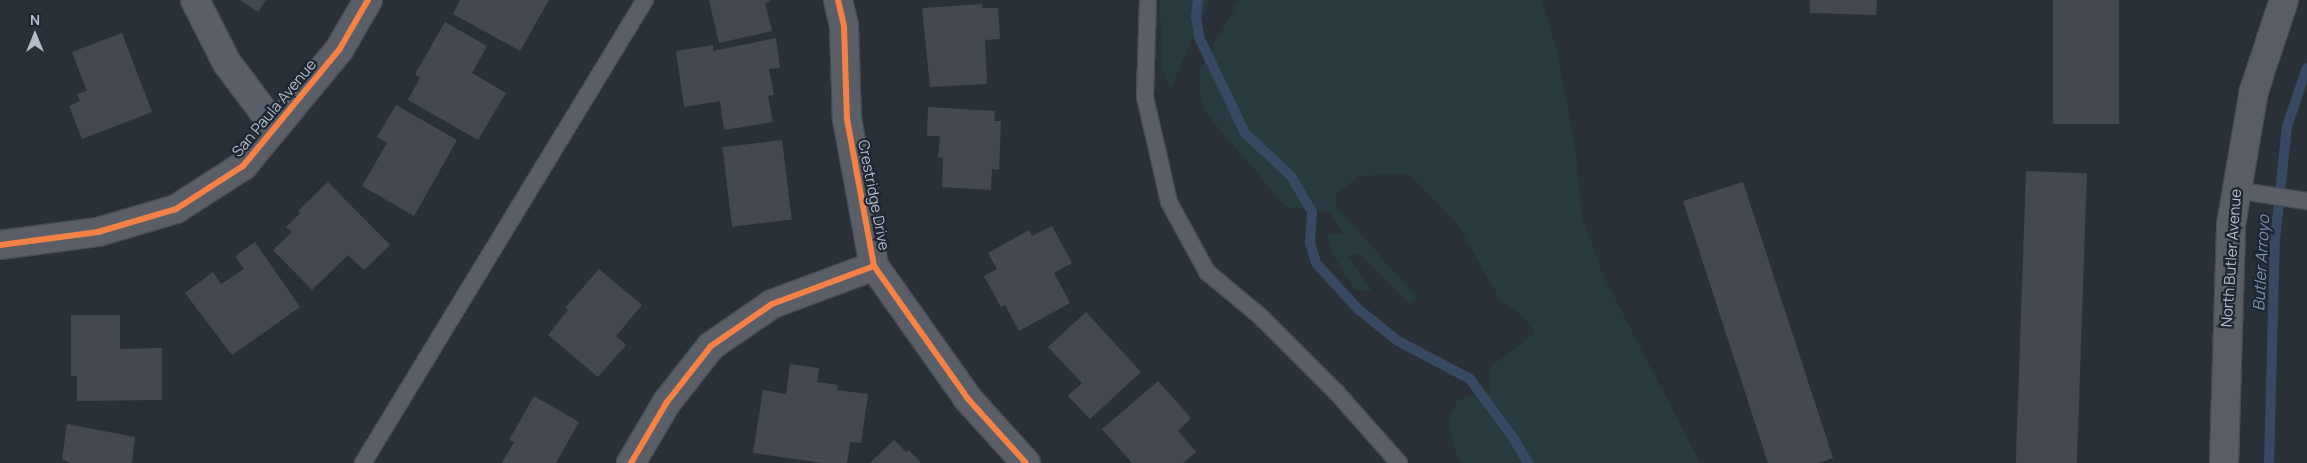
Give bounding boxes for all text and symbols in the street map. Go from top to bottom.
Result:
north arrow [10,10,60,60]
text: N [30,10,40,29]
street label: San Paula Avenue [228,56,320,160]
street label: Crestridge Drive [854,138,894,252]
street label: North Butler Avenue [2217,188,2245,328]
water label: Butler Arroyo [2249,215,2273,311]

